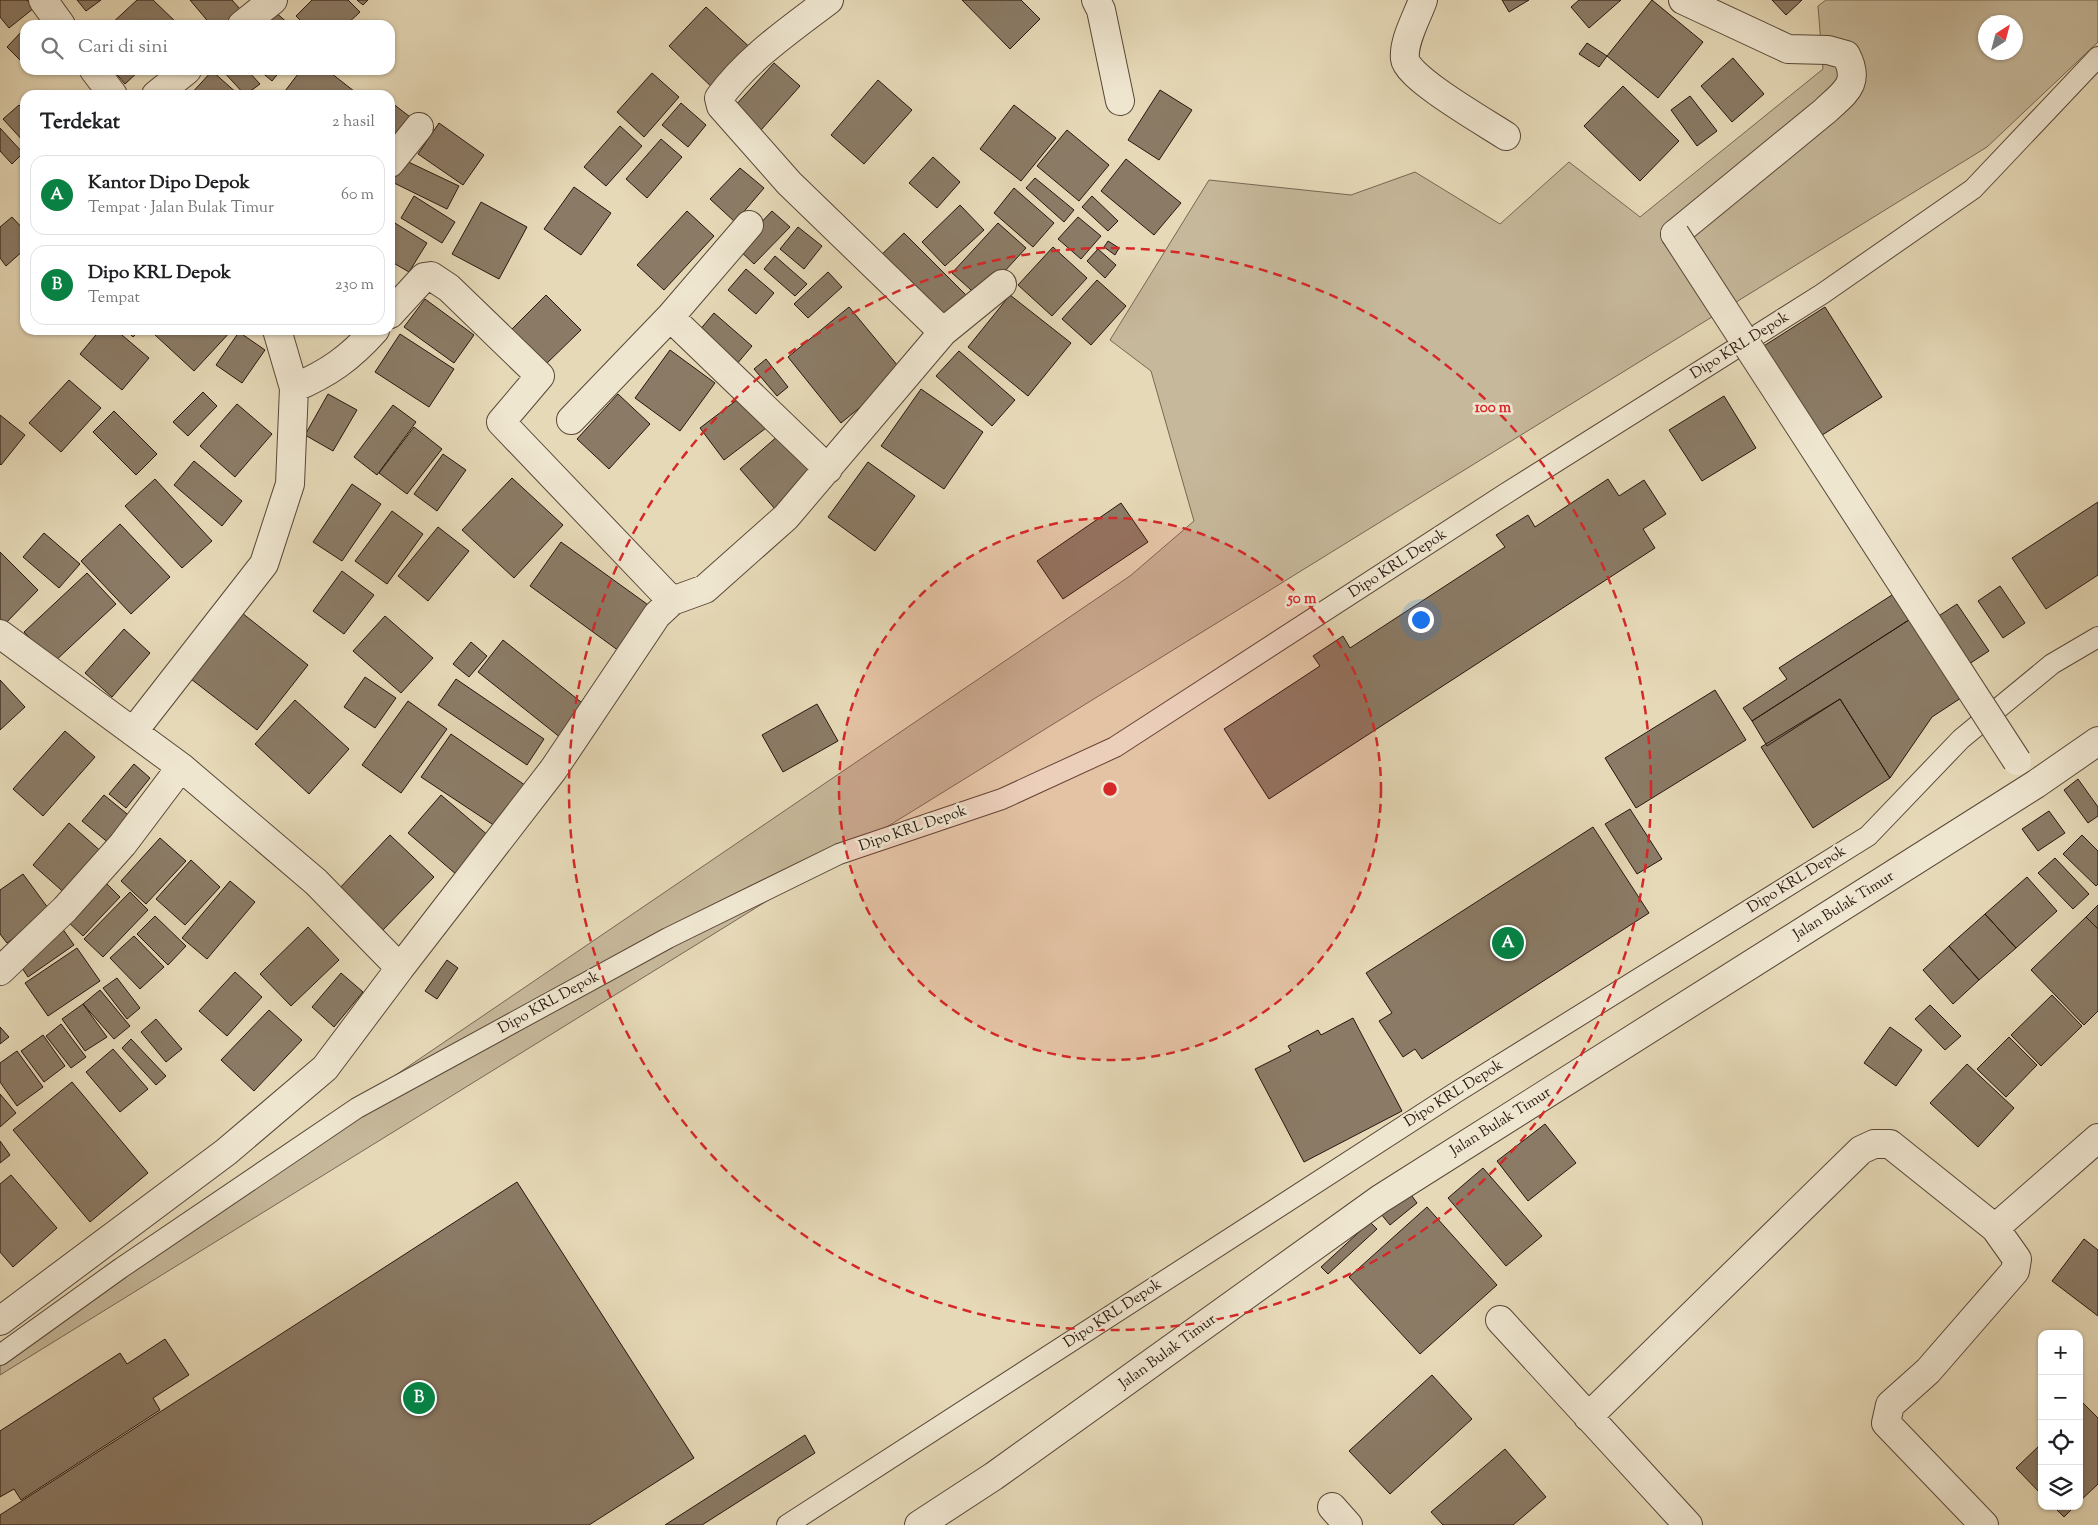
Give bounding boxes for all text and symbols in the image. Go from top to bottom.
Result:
north arrow [1978,15,2023,60]
search box [20,20,395,75]
icon: search [38,34,66,62]
text: Cari di sini [78,34,168,61]
text: Terdekat [40,108,120,138]
text: 2 hasil [332,111,375,134]
text: Kantor Dipo Depok [88,170,250,197]
text: A [51,184,64,207]
text: 60 m [341,184,374,207]
text: Tempat · Jalan Bulak Timur [88,197,274,220]
text: Dipo KRL Depok [88,260,231,287]
text: B [52,274,62,297]
text: 230 m [335,274,374,297]
text: Tempat [88,287,140,310]
street label: Dipo KRL Depok [1687,307,1793,385]
text: 100 m [1475,398,1512,419]
street label: Dipo KRL Depok [1345,524,1451,604]
text: 50 m [1287,589,1317,610]
your location [1408,607,1434,633]
centre of rings [1101,780,1119,798]
street label: Dipo KRL Depok [856,801,970,857]
street label: Dipo KRL Depok [1744,841,1850,919]
street label: Jalan Bulak Timur [1789,866,1899,946]
pin: A [1492,924,1524,962]
street label: Dipo KRL Depok [494,966,604,1040]
street label: Dipo KRL Depok [1401,1055,1507,1133]
street label: Jalan Bulak Timur [1446,1082,1556,1162]
street label: Dipo KRL Depok [1060,1274,1166,1354]
street label: Jalan Bulak Timur [1114,1309,1221,1395]
map controls [2038,1330,2083,1510]
button: + [2038,1330,2083,1375]
button: − [2038,1375,2083,1420]
pin: B [403,1379,435,1417]
button: locate [2038,1420,2083,1465]
button: layers [2038,1465,2083,1510]

